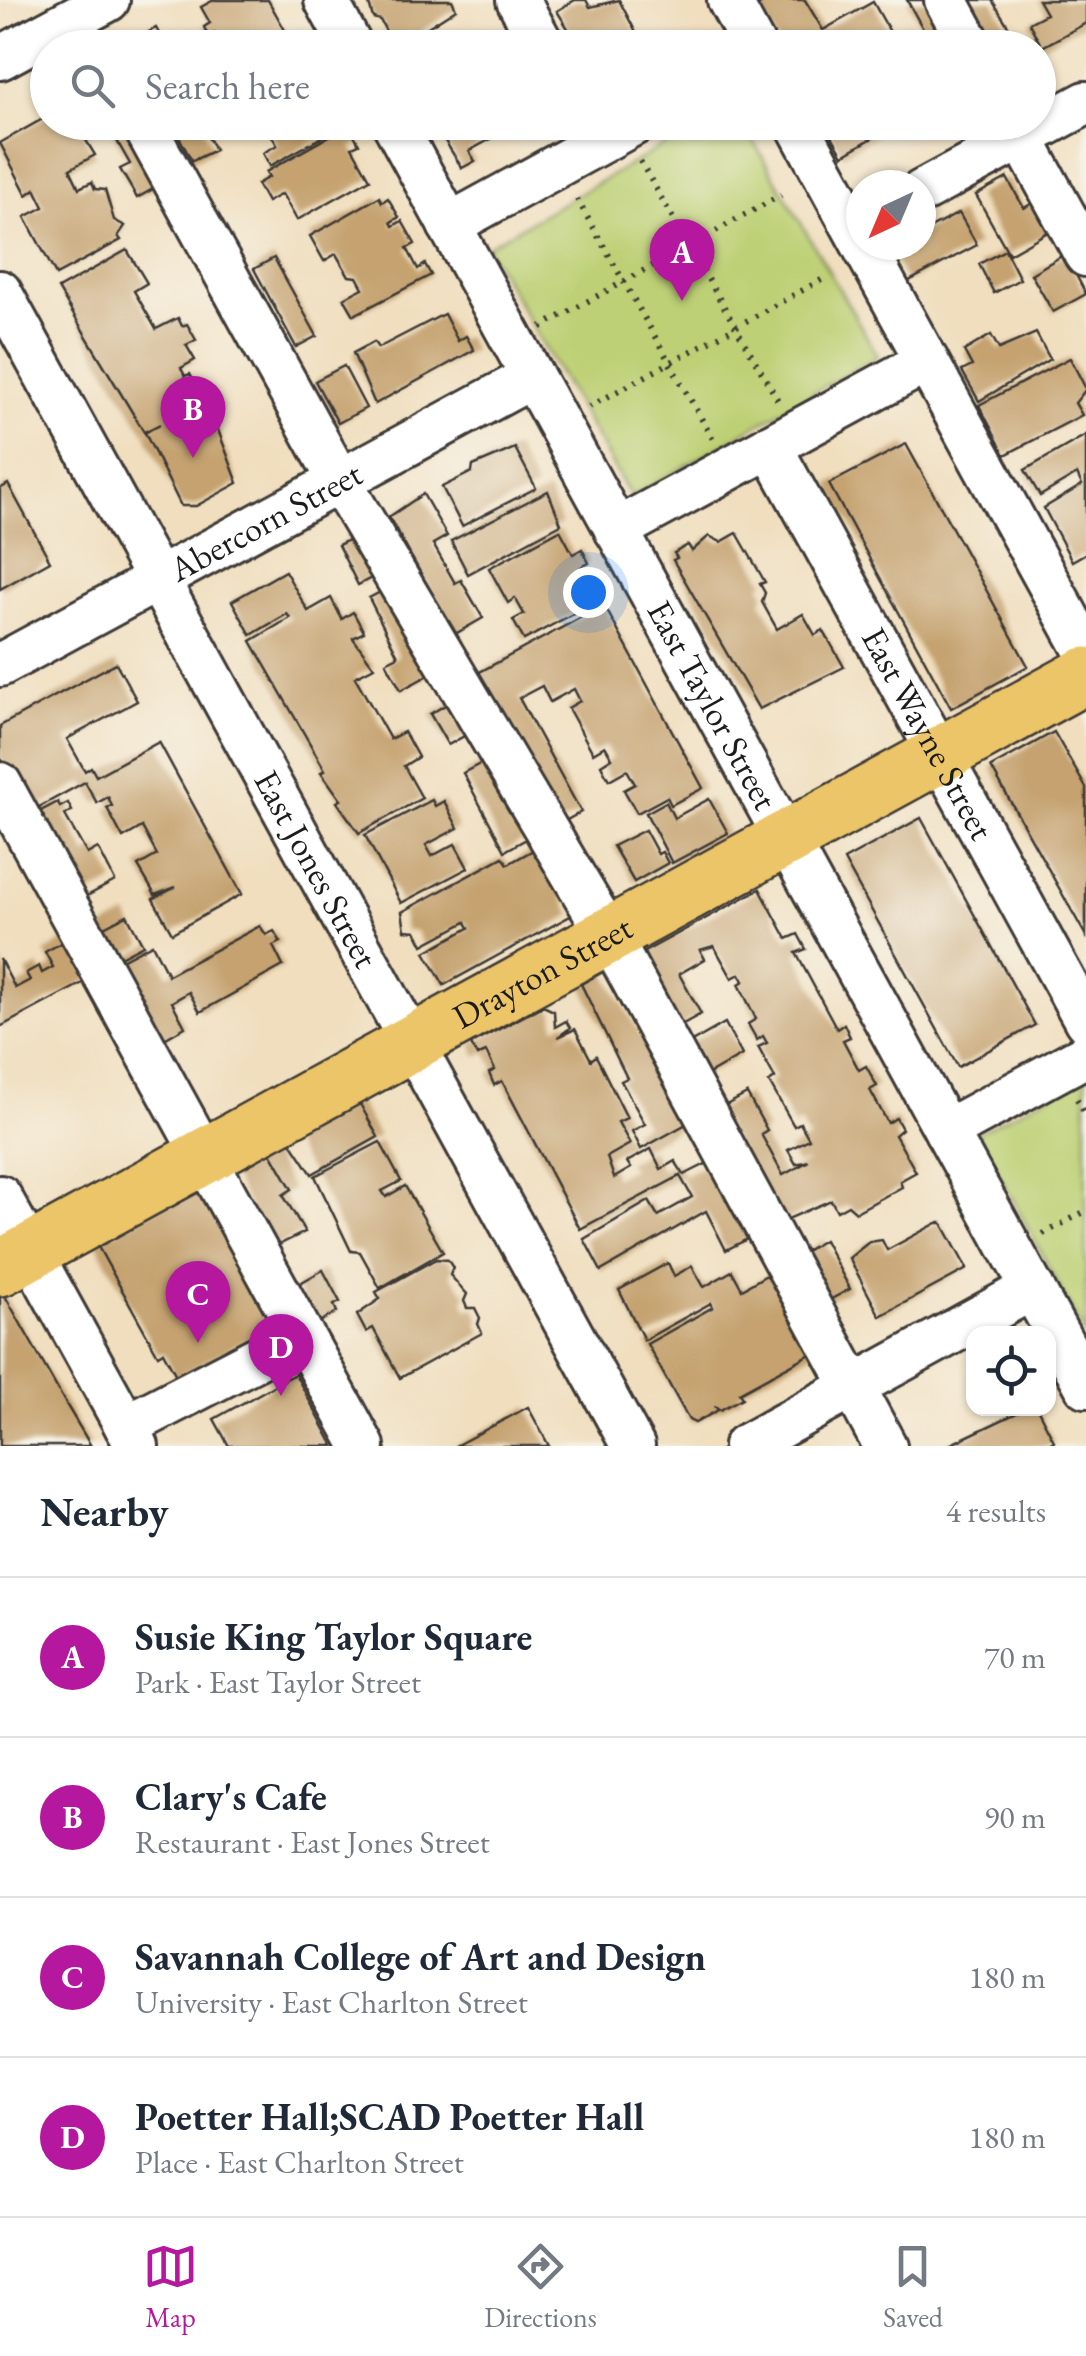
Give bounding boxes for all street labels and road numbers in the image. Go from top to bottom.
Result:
street label: Abercorn Street [160,450,370,592]
street label: East Taylor Street [638,592,789,818]
street label: East Wayne Street [852,619,1005,847]
street label: East Jones Street [245,762,389,975]
street label: Drayton Street [445,904,640,1039]

